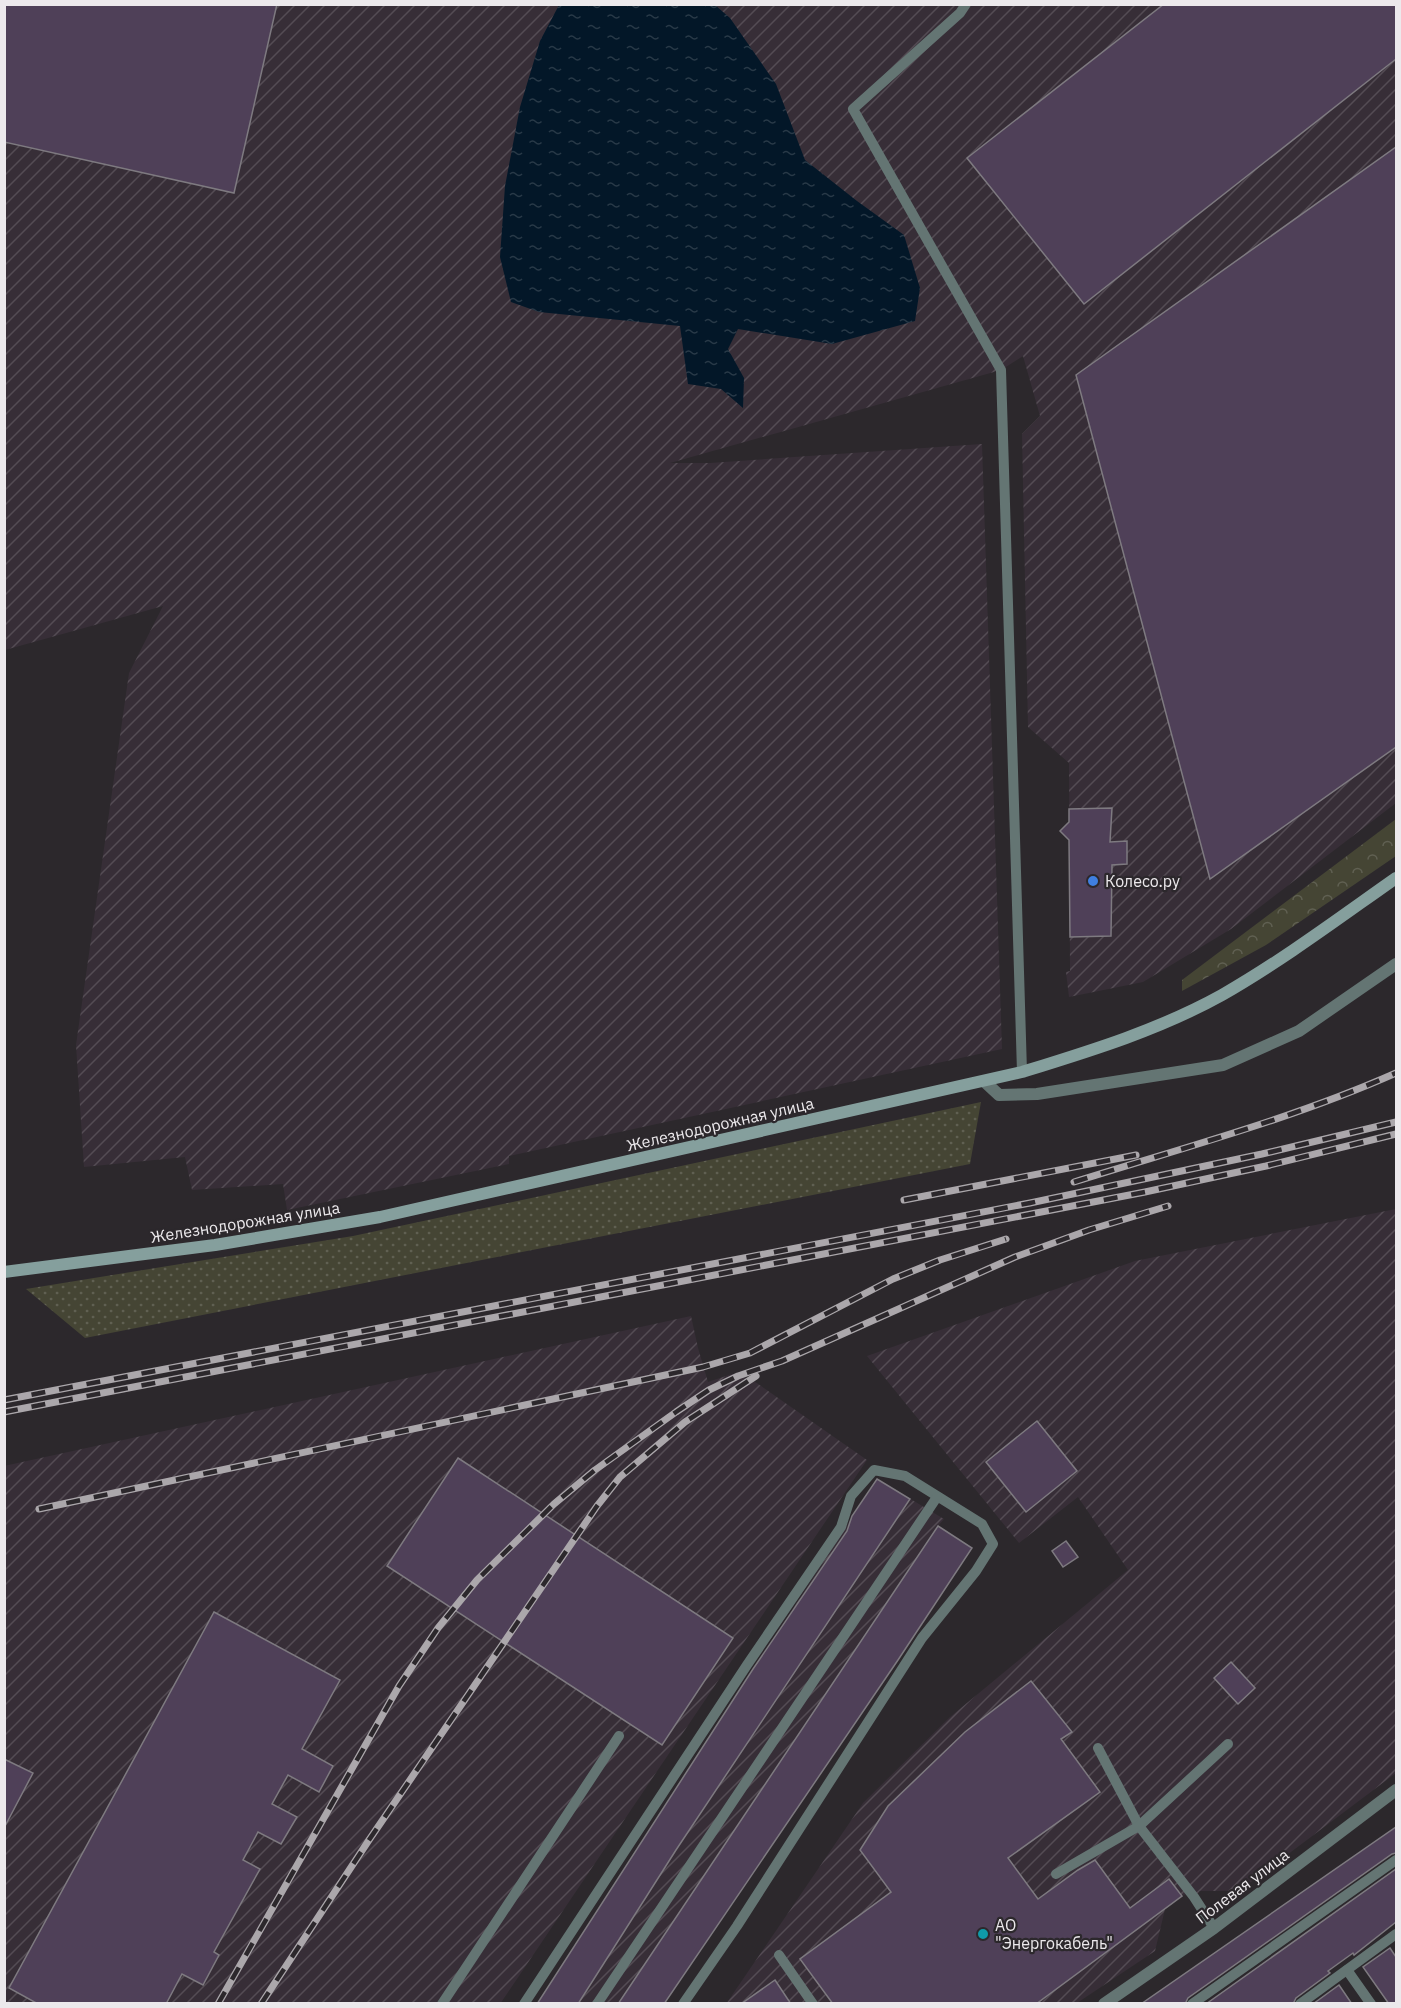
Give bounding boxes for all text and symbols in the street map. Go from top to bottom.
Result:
place label: Колесо.ру [1105,871,1180,891]
marker: Колесо.ру [1086,874,1100,888]
street label: Железнодорожная улица [624,1093,816,1155]
street label: Железнодорожная улица [149,1197,342,1247]
street label: Полевая улица [1191,1844,1293,1928]
place label: АО "Энергокабель" [995,1915,1113,1953]
marker: АО "Энергокабель" [976,1927,990,1941]

